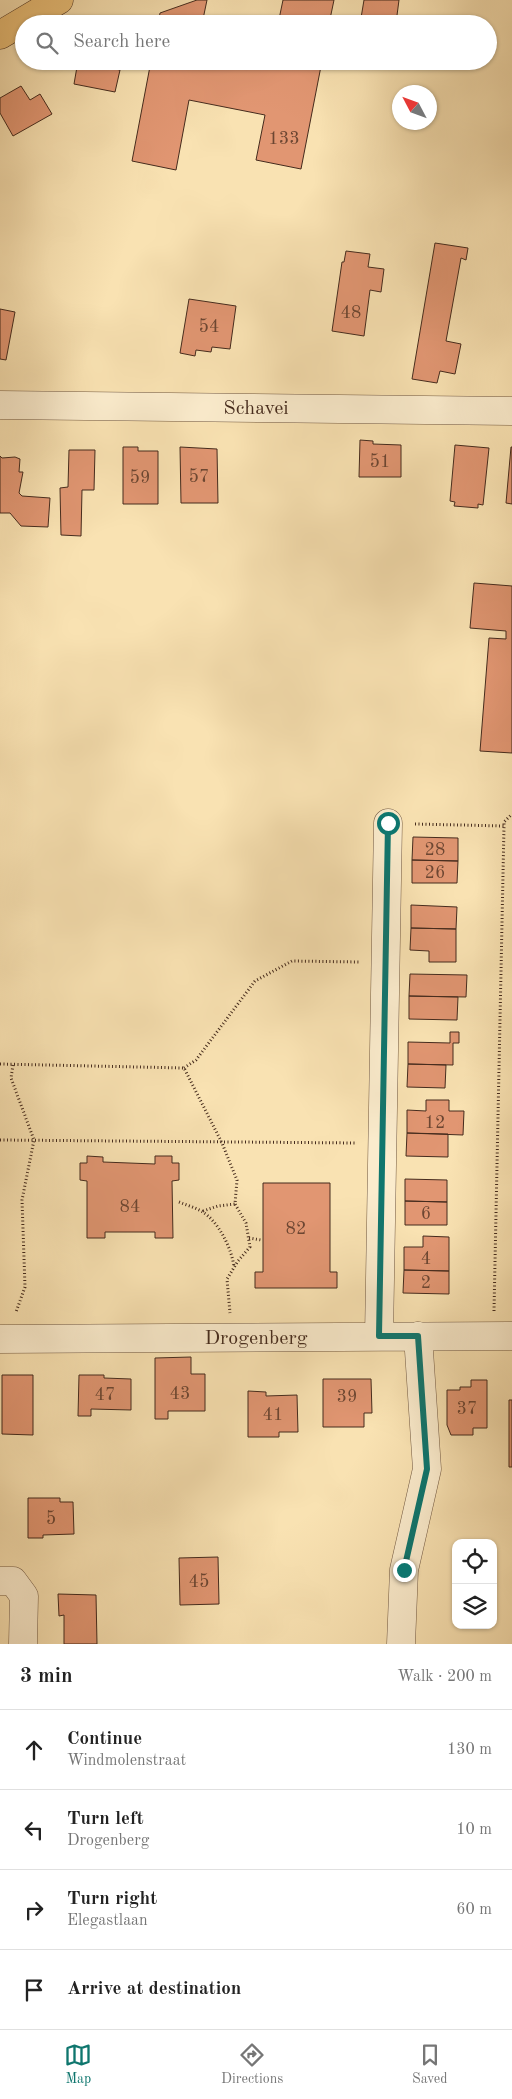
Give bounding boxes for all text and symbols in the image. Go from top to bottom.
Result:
search box [15,15,497,70]
icon: search [33,29,61,57]
text: Search here [73,33,170,52]
north arrow [392,85,437,130]
house number: 133 [268,130,300,148]
house number: 48 [341,304,361,322]
house number: 54 [199,318,219,336]
street label: Schavei [223,399,289,419]
house number: 51 [370,453,390,471]
house number: 57 [189,468,209,486]
house number: 59 [130,469,150,487]
route start [377,812,400,835]
house number: 28 [425,841,445,859]
house number: 26 [425,864,445,882]
house number: 12 [425,1114,445,1132]
house number: 84 [120,1198,140,1216]
house number: 6 [421,1205,431,1223]
house number: 82 [286,1220,306,1238]
house number: 4 [421,1250,431,1268]
house number: 2 [421,1274,431,1292]
street label: Drogenberg [205,1329,308,1349]
house number: 43 [170,1385,190,1403]
house number: 47 [95,1386,115,1404]
house number: 39 [337,1388,357,1406]
house number: 37 [457,1400,477,1418]
house number: 41 [263,1406,283,1424]
house number: 5 [46,1510,56,1528]
map controls [452,1539,497,1629]
button: locate [452,1539,497,1584]
route end [393,1559,416,1582]
house number: 45 [189,1573,209,1591]
button: layers [452,1584,497,1629]
text: 3 min [20,1666,73,1687]
text: Walk · 200 m [397,1669,492,1685]
text: Continue [67,1730,142,1749]
icon: ahead [20,1736,48,1764]
text: 130 m [447,1742,492,1758]
text: Windmolenstraat [67,1753,186,1769]
text: Turn left [67,1810,144,1829]
icon: left [20,1816,48,1844]
text: 10 m [456,1822,492,1838]
text: Drogenberg [67,1833,149,1849]
text: Turn right [67,1890,157,1909]
icon: right [20,1896,48,1924]
text: 60 m [456,1902,492,1918]
text: Elegastlaan [67,1913,148,1929]
icon: arrive [20,1976,48,2004]
text: Arrive at destination [67,1980,241,1999]
tab: Map [64,2041,92,2088]
tab: Directions [221,2041,283,2088]
tab: Saved [412,2041,448,2088]

